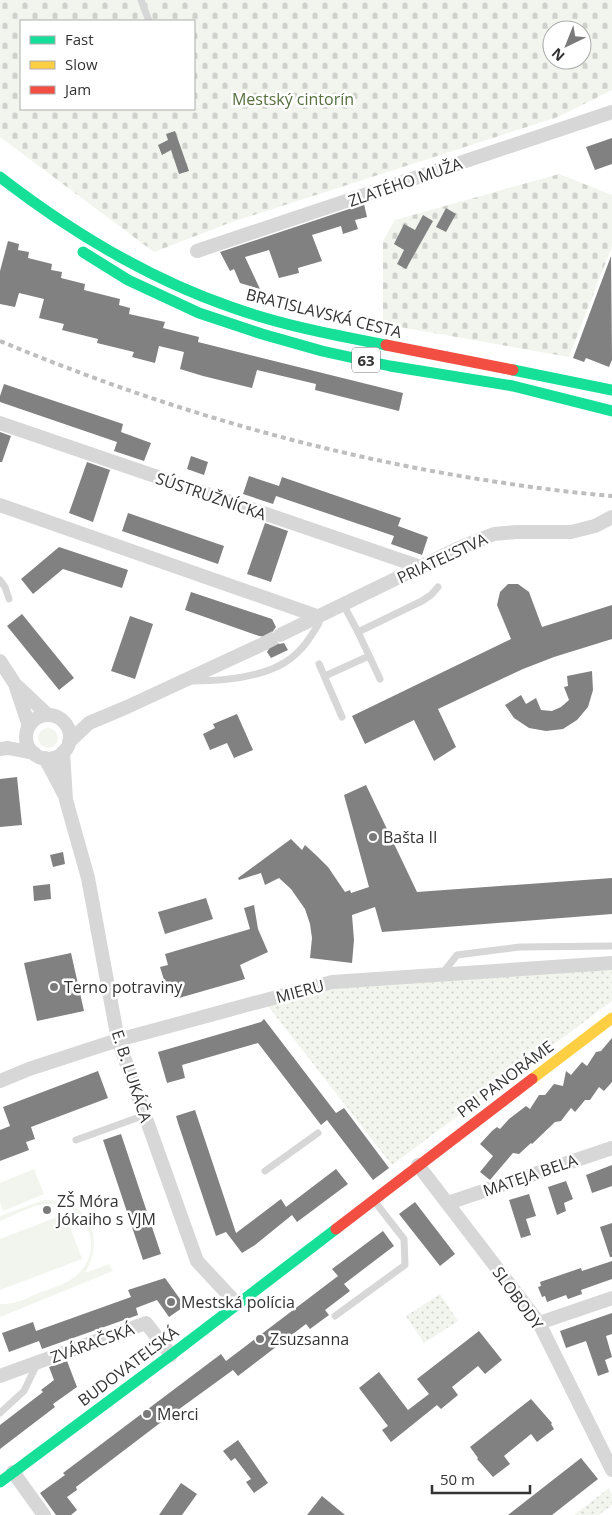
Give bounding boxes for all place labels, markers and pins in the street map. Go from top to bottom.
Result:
place label: Bašta II [383,826,438,848]
marker: Bašta II [367,831,379,843]
place label: Terno potraviny [64,976,183,998]
marker: Terno potraviny [48,981,60,993]
place label: ZŠ Móra Jókaiho s VJM [55,1190,156,1230]
marker: ZŠ Móra Jókaiho s VJM [41,1204,53,1216]
place label: Mestská polícia [181,1291,295,1313]
marker: Mestská polícia [165,1296,177,1308]
place label: Zsuzsanna [270,1328,349,1350]
marker: Zsuzsanna [254,1333,266,1345]
place label: Merci [157,1403,199,1425]
marker: Merci [141,1408,153,1420]

